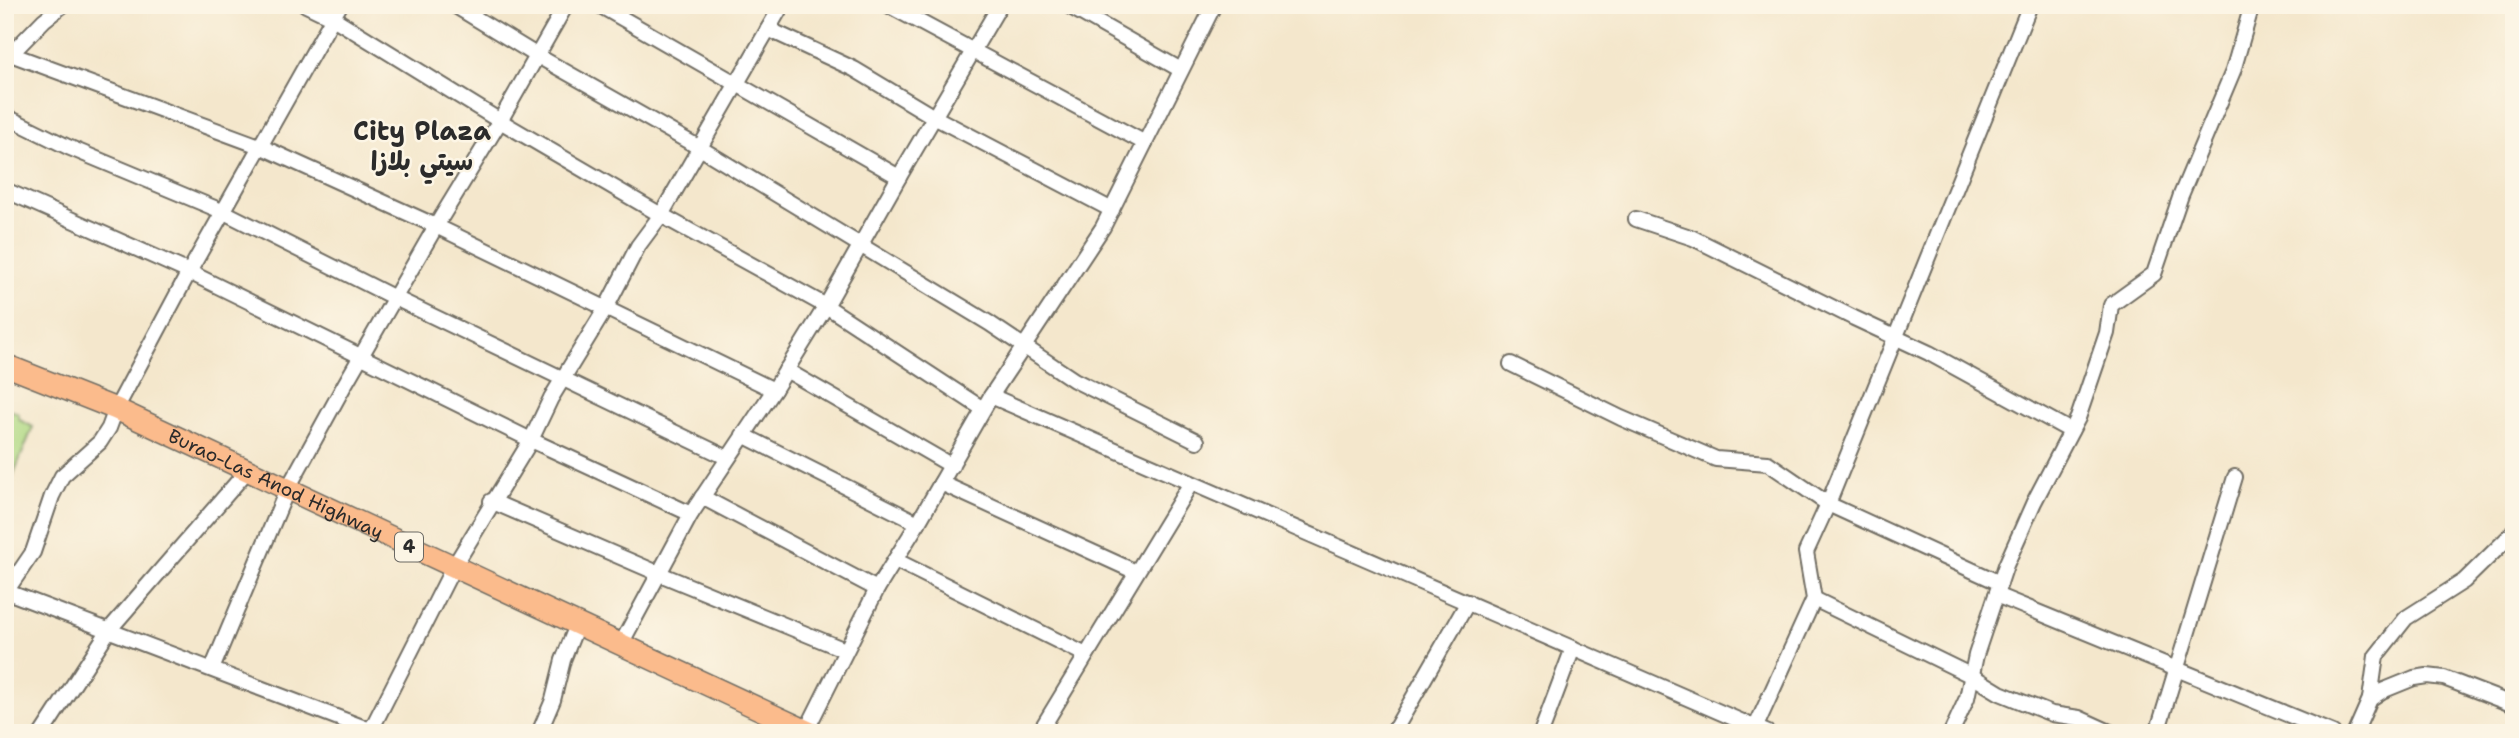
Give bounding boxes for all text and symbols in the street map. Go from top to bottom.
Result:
district label: City Plaza سيتي بلازا [353,113,491,185]
street label: Burao-Las Anod Highway [165,423,388,544]
road number: 4 [395,532,423,562]

